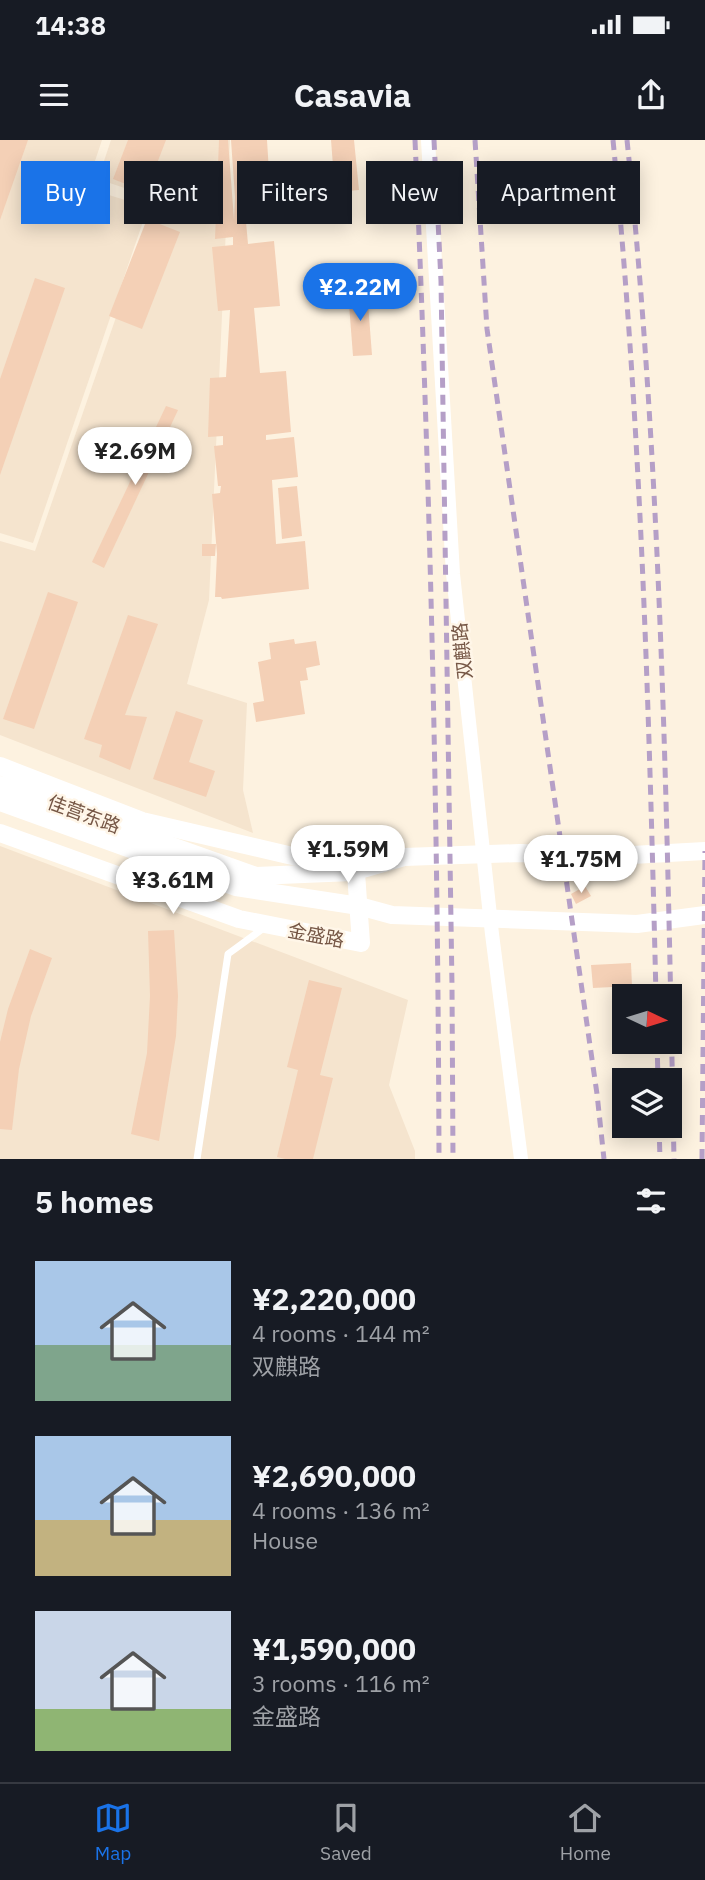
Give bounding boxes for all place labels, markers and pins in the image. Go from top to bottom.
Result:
pin: ¥2.22M [303,264,417,323]
pin: ¥2.69M [78,428,192,487]
pin: ¥1.59M [291,826,405,885]
pin: ¥1.75M [524,836,638,895]
pin: ¥3.61M [116,856,230,916]

